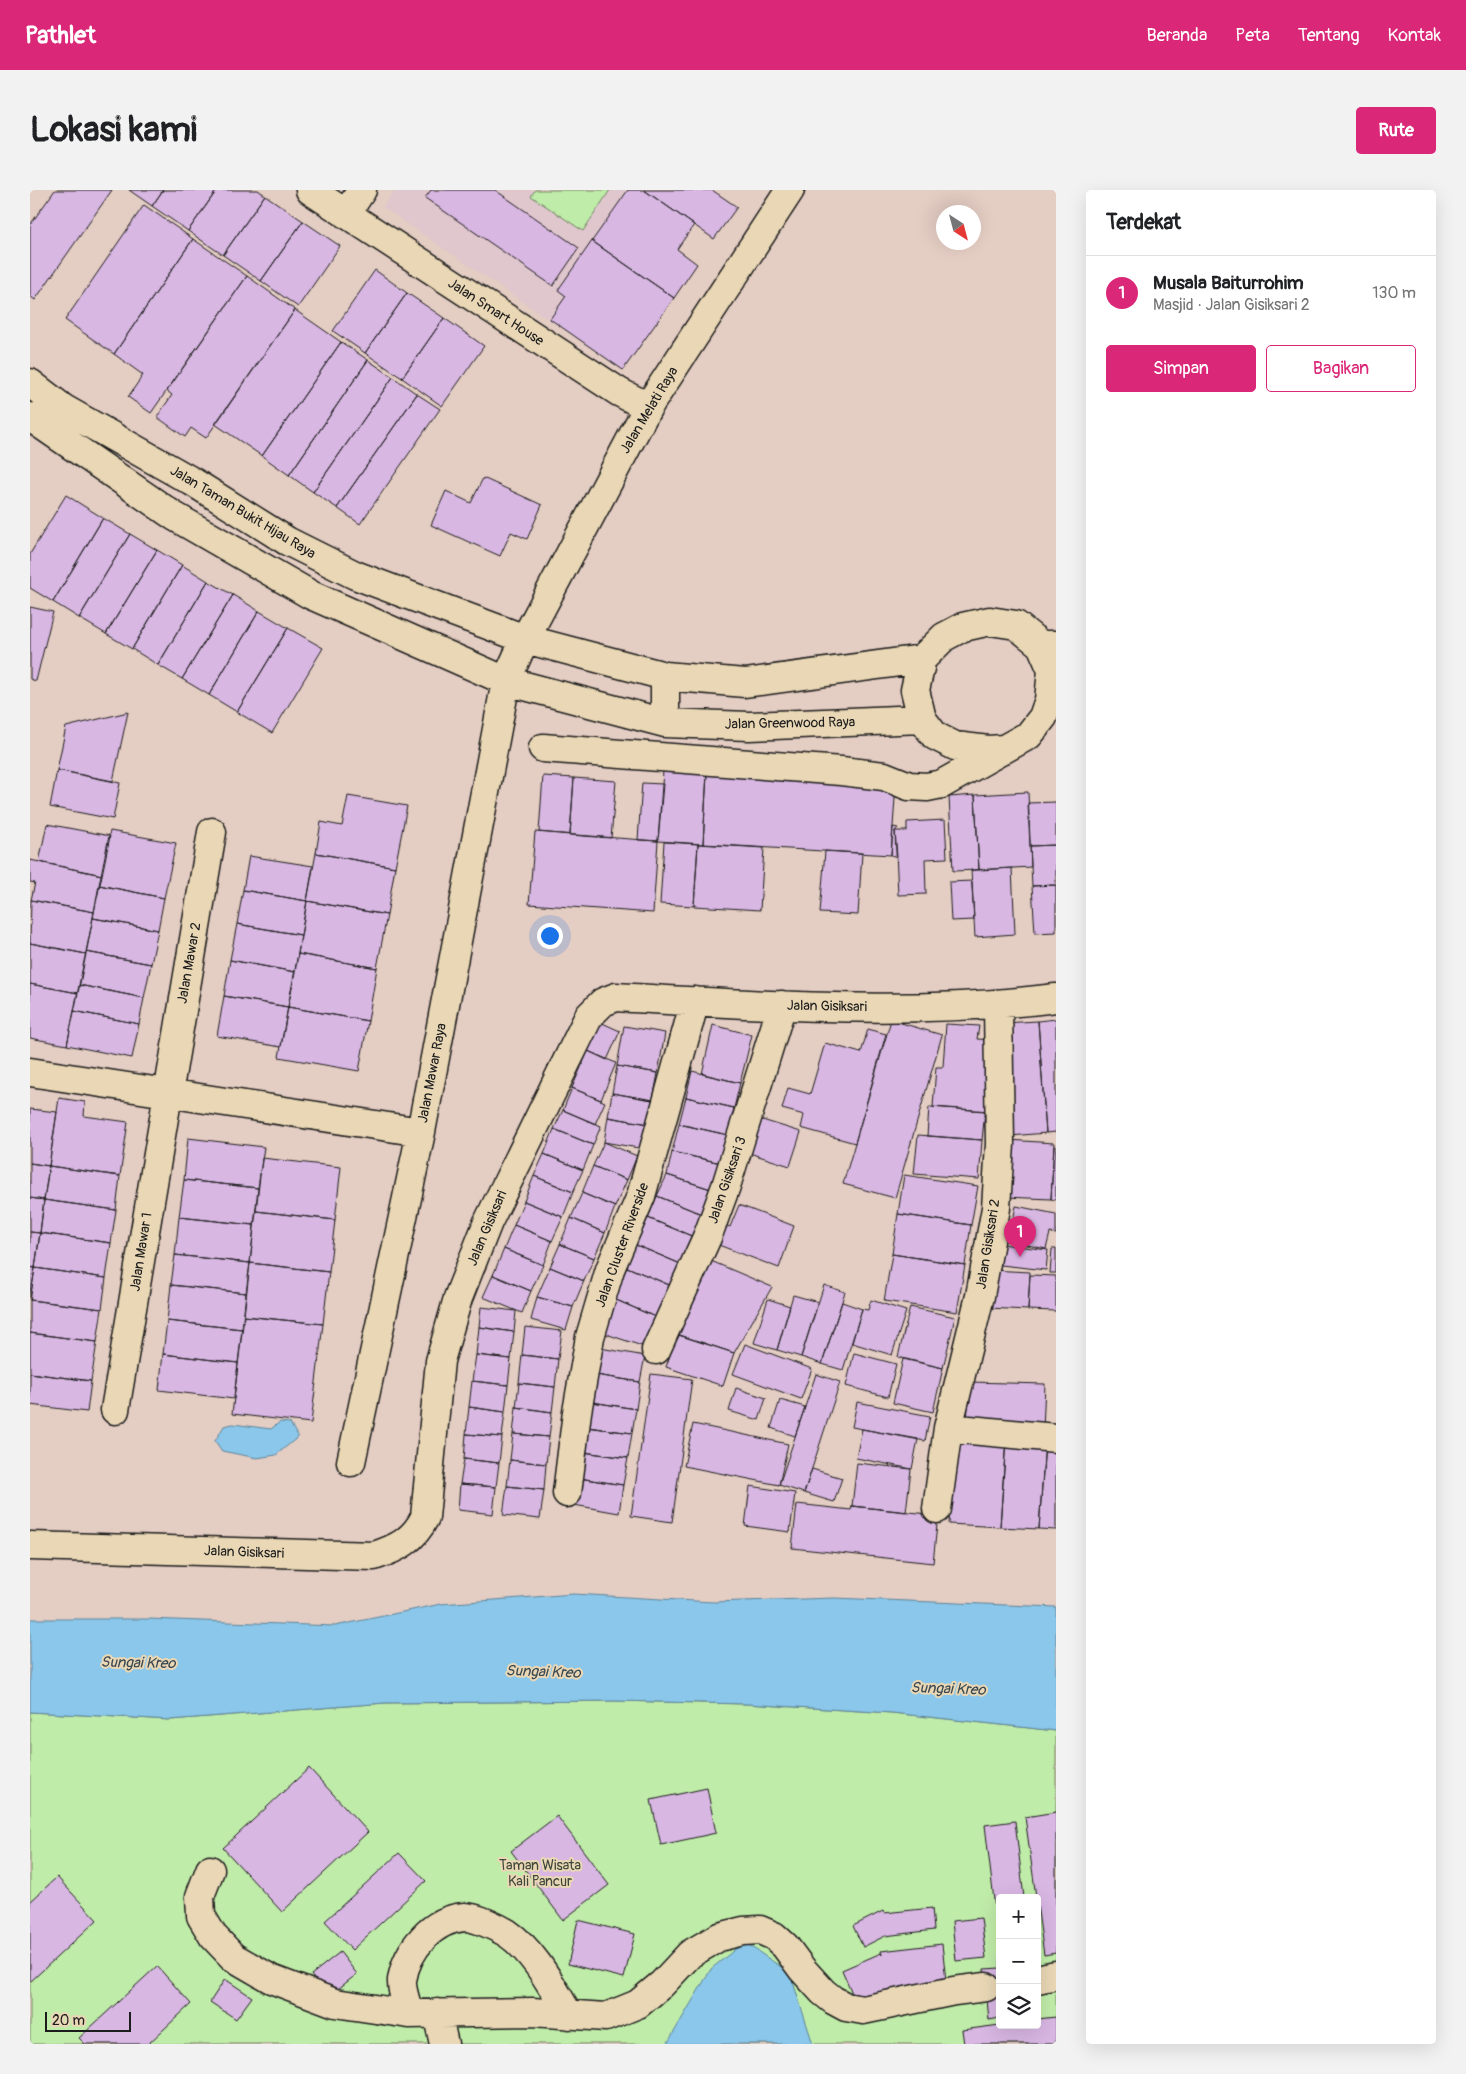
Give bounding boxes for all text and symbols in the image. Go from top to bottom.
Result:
text: Pathlet [25,21,96,50]
text: Beranda [1147,24,1207,47]
text: Peta [1235,24,1270,47]
text: Tentang [1298,24,1360,47]
text: Kontak [1388,24,1441,47]
button: Rute [1356,107,1436,154]
text: Lokasi kami [30,108,197,152]
north arrow [936,205,981,250]
text: Terdekat [1106,209,1181,236]
text: Musala Baiturrohim [1153,271,1304,295]
street label: Jalan Smart House [445,275,547,349]
text: 1 [1119,283,1125,303]
text: 130 m [1372,283,1416,303]
text: Masjid · Jalan Gisiksari 2 [1153,295,1310,315]
button: Simpan [1106,345,1256,392]
button: Bagikan [1266,345,1416,392]
street label: Jalan Melati Raya [616,364,682,456]
street label: Jalan Taman Bukit Hijau Raya [167,462,319,562]
street label: Jalan Greenwood Raya [725,713,855,733]
street label: Jalan Mawar 2 [174,921,205,1005]
your location [537,923,563,949]
street label: Jalan Gisiksari [787,997,868,1015]
street label: Jalan Mawar Raya [414,1022,450,1124]
street label: Jalan Gisiksari 3 [704,1134,750,1226]
street label: Jalan Cluster Riverside [592,1180,652,1310]
street label: Jalan Gisiksari [464,1187,511,1268]
street label: Jalan Gisiksari 2 [972,1198,1004,1290]
street label: Jalan Mawar 1 [126,1211,156,1293]
pin: 1 [1004,1216,1036,1257]
street label: Jalan Gisiksari [204,1542,285,1562]
water label: Sungai Kreo [100,1653,176,1673]
water label: Sungai Kreo [505,1661,582,1683]
water label: Sungai Kreo [910,1678,987,1700]
park label: Taman Wisata Kali Pancur [499,1857,581,1890]
map controls [996,1894,1041,2029]
button: + [996,1894,1041,1939]
button: − [996,1939,1041,1984]
button: layers [996,1984,1041,2029]
scale bar [45,2009,131,2032]
text: 20 m [52,2012,85,2029]

